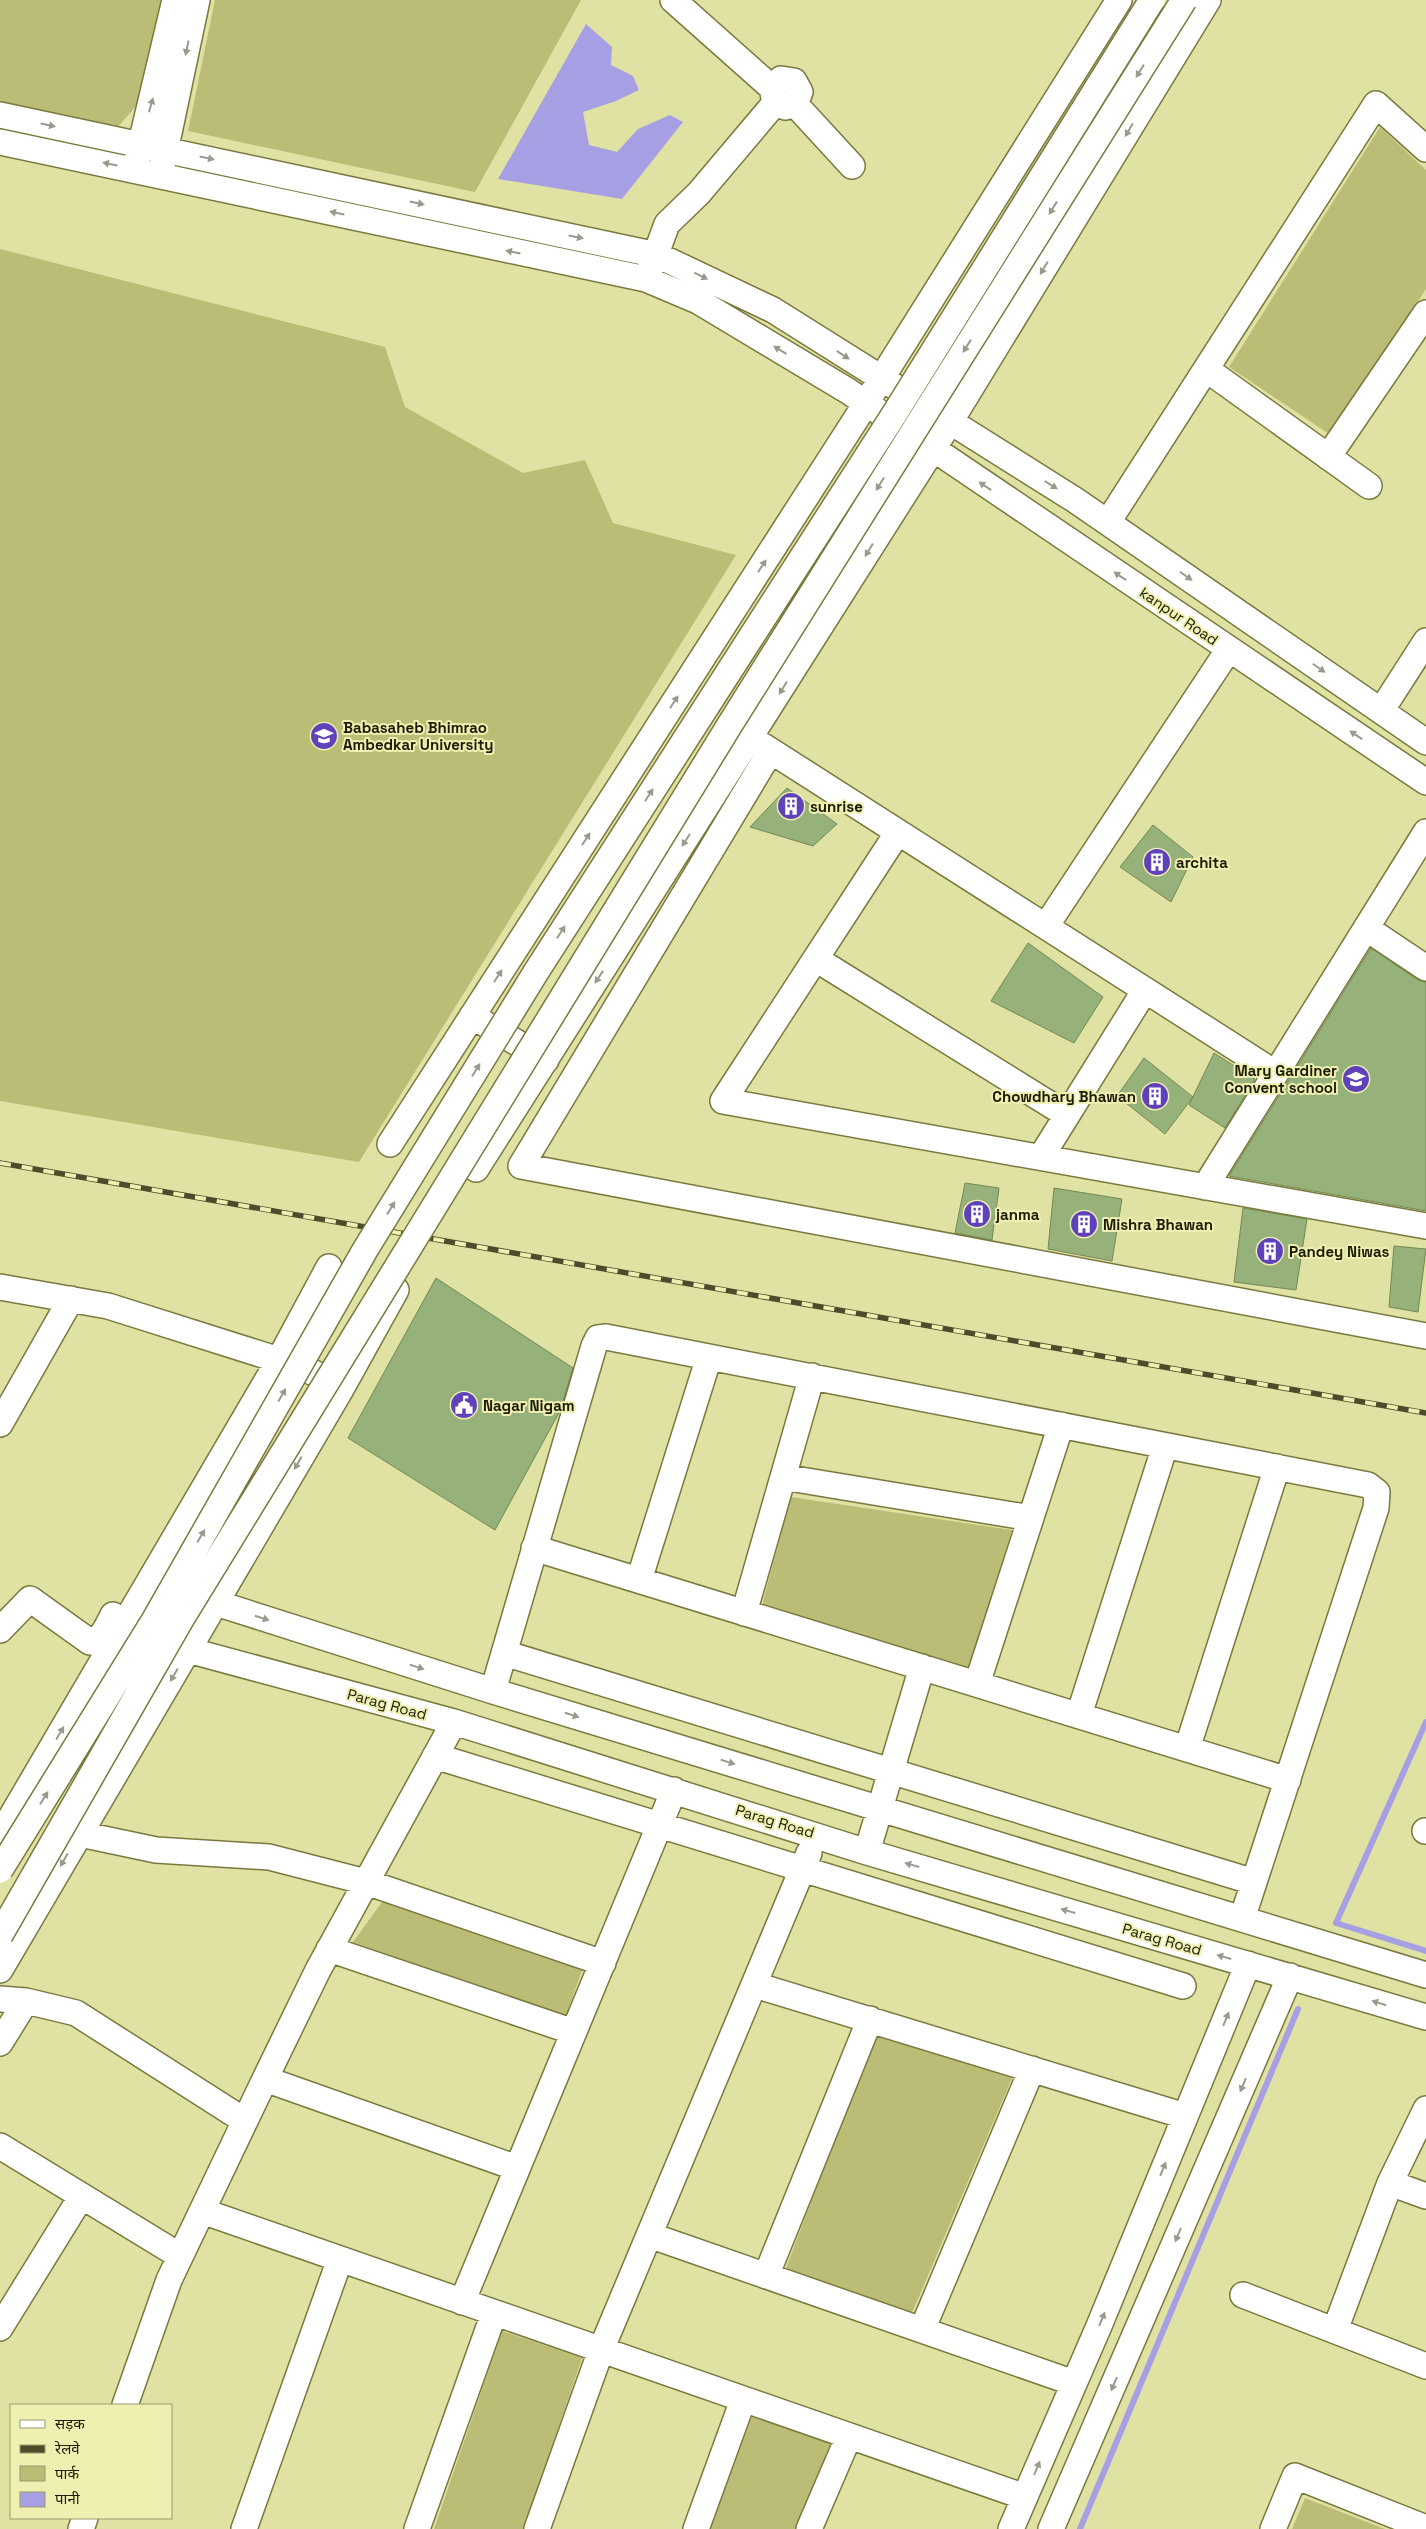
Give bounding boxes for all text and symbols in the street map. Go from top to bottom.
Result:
one-way arrow [183,40,191,55]
one-way arrow [1135,64,1144,77]
one-way arrow [147,98,155,113]
one-way arrow [40,121,55,129]
one-way arrow [1124,123,1133,136]
one-way arrow [199,155,215,163]
one-way arrow [102,160,117,168]
one-way arrow [409,199,425,207]
one-way arrow [1048,202,1058,215]
one-way arrow [330,209,345,217]
one-way arrow [568,234,584,242]
one-way arrow [504,247,520,255]
one-way arrow [1039,262,1048,275]
one-way arrow [694,272,708,280]
one-way arrow [962,339,971,353]
one-way arrow [773,346,786,355]
one-way arrow [836,350,849,360]
one-way arrow [876,477,885,490]
one-way arrow [1044,480,1058,489]
one-way arrow [978,481,992,490]
one-way arrow [864,544,873,557]
one-way arrow [757,559,766,572]
one-way arrow [1113,571,1127,581]
one-way arrow [1179,571,1192,581]
street label: kanpur Road [1136,583,1222,649]
one-way arrow [1313,663,1326,673]
one-way arrow [778,682,787,695]
one-way arrow [669,696,679,709]
place label: Babasaheb Bhimrao Ambedkar University [343,718,494,754]
school or university icon: Babasaheb Bhimrao Ambedkar University [309,721,339,751]
one-way arrow [1350,730,1363,740]
one-way arrow [645,789,654,802]
building icon: sunrise [776,791,806,821]
place label: sunrise [810,797,863,816]
one-way arrow [581,832,591,846]
one-way arrow [682,834,691,847]
building icon: archita [1142,847,1172,877]
place label: archita [1176,853,1228,872]
one-way arrow [557,925,566,939]
one-way arrow [493,969,503,982]
one-way arrow [594,971,603,984]
place label: Mary Gardiner Convent school [1225,1061,1337,1097]
one-way arrow [471,1063,480,1076]
school or university icon: Mary Gardiner Convent school [1341,1064,1371,1094]
building icon: Chowdhary Bhawan [1140,1081,1170,1111]
place label: Chowdhary Bhawan [992,1087,1136,1106]
building icon: janma [962,1199,992,1229]
one-way arrow [386,1202,395,1215]
place label: janma [995,1205,1040,1224]
building icon: Mishra Bhawan [1069,1209,1099,1239]
place label: Mishra Bhawan [1103,1215,1213,1234]
building icon: Pandey Niwas [1255,1236,1285,1266]
place label: Pandey Niwas [1289,1242,1390,1261]
one-way arrow [277,1388,286,1401]
public building icon: Nagar Nigam [449,1390,479,1420]
place label: Nagar Nigam [483,1396,575,1415]
one-way arrow [293,1456,302,1469]
one-way arrow [197,1529,206,1543]
one-way arrow [255,1614,270,1622]
one-way arrow [410,1663,425,1671]
one-way arrow [169,1669,178,1682]
street label: Parag Road [345,1684,429,1724]
one-way arrow [565,1712,580,1719]
one-way arrow [56,1727,65,1740]
one-way arrow [720,1759,735,1767]
one-way arrow [39,1792,48,1805]
street label: Parag Road [733,1800,817,1842]
one-way arrow [60,1854,69,1867]
one-way arrow [904,1860,919,1868]
one-way arrow [1060,1906,1075,1914]
street label: Parag Road [1120,1919,1204,1959]
one-way arrow [1216,1952,1231,1960]
one-way arrow [1372,1999,1387,2007]
one-way arrow [1222,2011,1230,2026]
one-way arrow [1238,2078,1246,2092]
one-way arrow [1160,2162,1168,2176]
one-way arrow [1174,2228,1182,2242]
one-way arrow [1098,2312,1106,2326]
one-way arrow [1109,2377,1117,2391]
legend [10,2404,172,2519]
text: सड़क [55,2414,85,2433]
text: रेलवे [54,2439,80,2458]
one-way arrow [1034,2461,1042,2475]
text: पार्क [55,2464,79,2483]
text: पानी [55,2489,81,2508]

